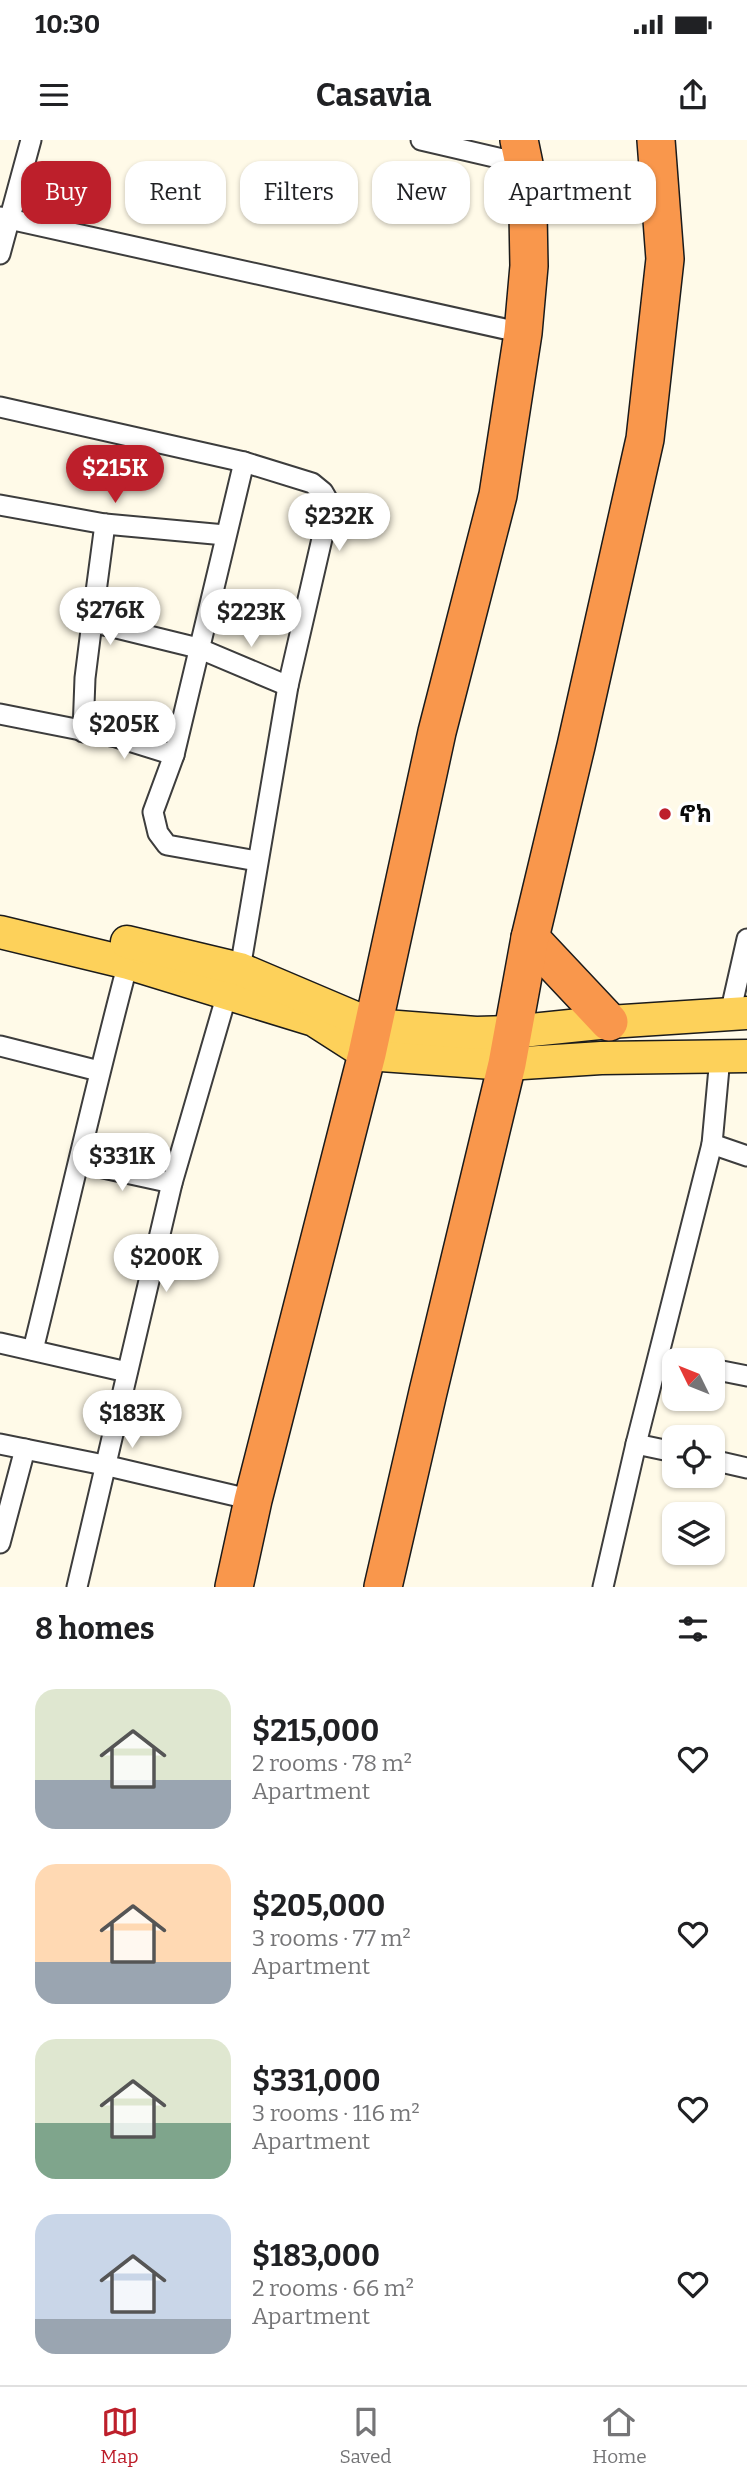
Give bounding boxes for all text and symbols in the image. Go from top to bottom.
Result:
text: 10:30 [35,9,100,40]
icon: menu [35,76,73,114]
text: Casavia [316,76,431,114]
icon: share [674,76,712,114]
chip: Buy [21,161,111,224]
chip: Rent [125,161,226,224]
chip: Filters [240,161,358,224]
chip: New [372,161,470,224]
chip: Apartment [484,161,656,224]
pin: $215K [66,446,164,505]
text: $215K [82,454,148,482]
pin: $232K [290,494,388,553]
text: $232K [304,502,374,530]
pin: $276K [61,588,159,647]
pin: $223K [202,589,300,649]
text: $276K [75,596,145,624]
text: $223K [216,598,286,626]
pin: $205K [75,702,173,761]
text: $205K [89,710,159,738]
place label: ኖክ [679,800,712,828]
marker: ኖክ [657,806,673,822]
pin: $331K [73,1133,171,1193]
text: $331K [89,1142,155,1170]
pin: $200K [117,1234,215,1294]
text: $200K [130,1243,202,1271]
north arrow [662,1348,724,1410]
map controls [662,1348,725,1565]
pin: $183K [83,1390,181,1450]
text: $183K [99,1399,165,1427]
button: locate [662,1425,725,1488]
button: layers [662,1502,725,1565]
icon: filters [674,1610,712,1648]
text: 8 homes [35,1611,155,1647]
text: $215,000 [252,1713,379,1749]
icon: home [91,1717,175,1801]
icon: heart [674,1740,712,1778]
text: 2 rooms · 78 m² [252,1749,412,1777]
text: Apartment [252,1777,370,1805]
text: $205,000 [252,1888,385,1924]
icon: home [91,1892,175,1976]
icon: heart [674,1915,712,1953]
text: 3 rooms · 77 m² [252,1924,411,1952]
text: Apartment [252,1952,370,1980]
text: $331,000 [252,2063,381,2099]
icon: home [91,2067,175,2151]
icon: heart [674,2090,712,2128]
text: 3 rooms · 116 m² [252,2099,420,2127]
text: Apartment [252,2127,370,2155]
text: $183,000 [252,2238,380,2274]
icon: home [91,2242,175,2326]
icon: heart [674,2265,712,2303]
text: 2 rooms · 66 m² [252,2274,414,2302]
text: Apartment [252,2302,370,2330]
tab: Map [100,2403,139,2468]
tab: Saved [339,2403,392,2468]
tab: Home [592,2403,647,2468]

